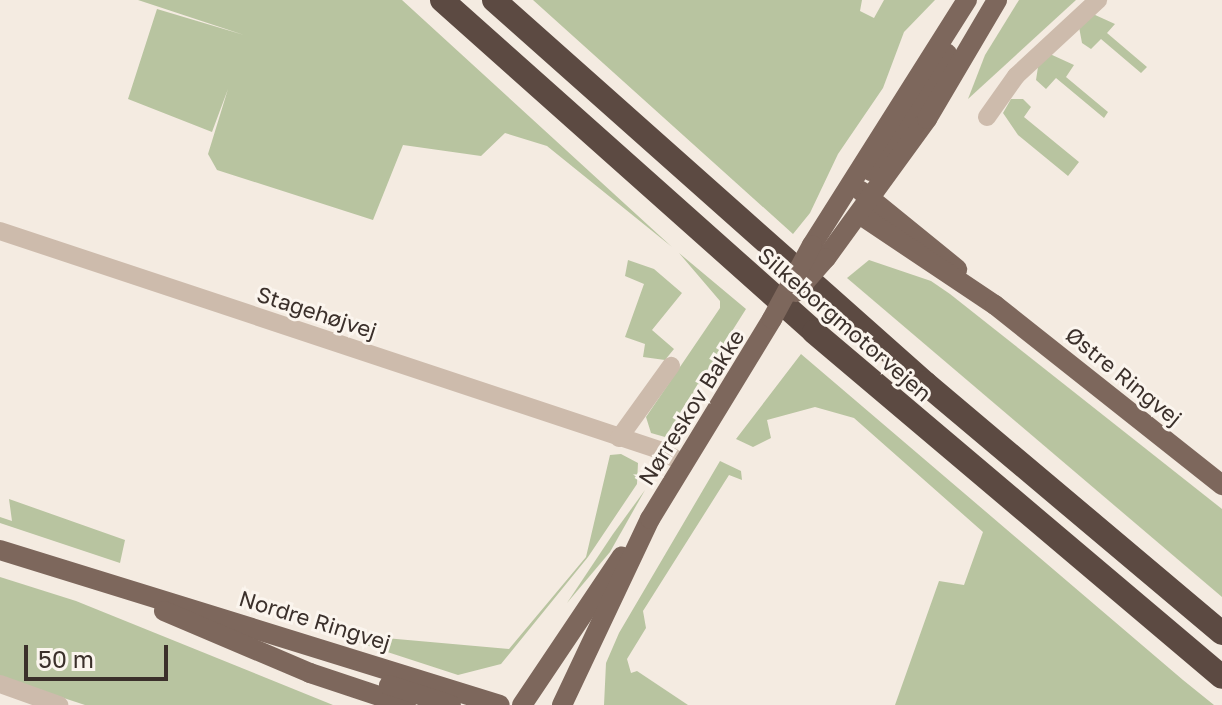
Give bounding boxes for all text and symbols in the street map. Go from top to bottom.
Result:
street label: Silkeborgmotorvejen [753,242,937,406]
street label: Stagehøjvej [254,280,380,344]
street label: Østre Ringvej [1061,321,1187,431]
street label: Nørreskov Bakke [633,324,749,490]
street label: Nordre Ringvej [236,584,394,656]
scale bar [28,629,172,679]
text: 50 m [38,644,94,673]

